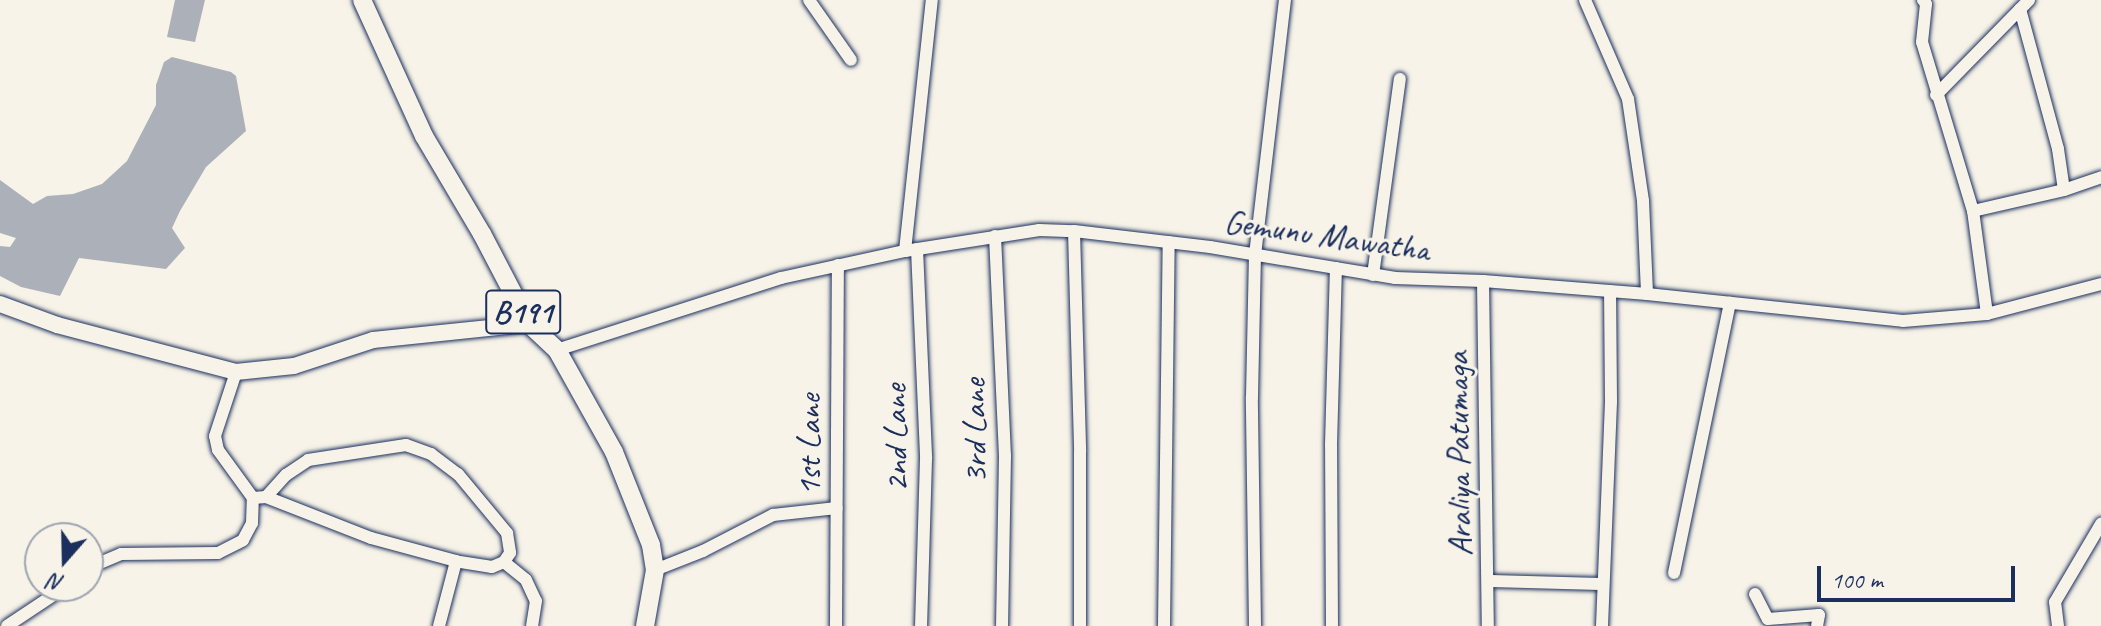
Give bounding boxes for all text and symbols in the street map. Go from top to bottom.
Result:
street label: Gemunu Mawatha [1222,200,1432,270]
road number: B191 [485,284,561,340]
street label: Araliya Patumaga [1436,352,1480,556]
street label: 3rd Lane [953,378,995,484]
street label: 2nd Lane [874,384,916,492]
street label: 1st Lane [789,394,829,496]
north arrow [24,522,104,602]
scale bar [1821,550,2019,600]
text: 100 m [1831,565,1883,595]
text: N [45,567,68,598]

